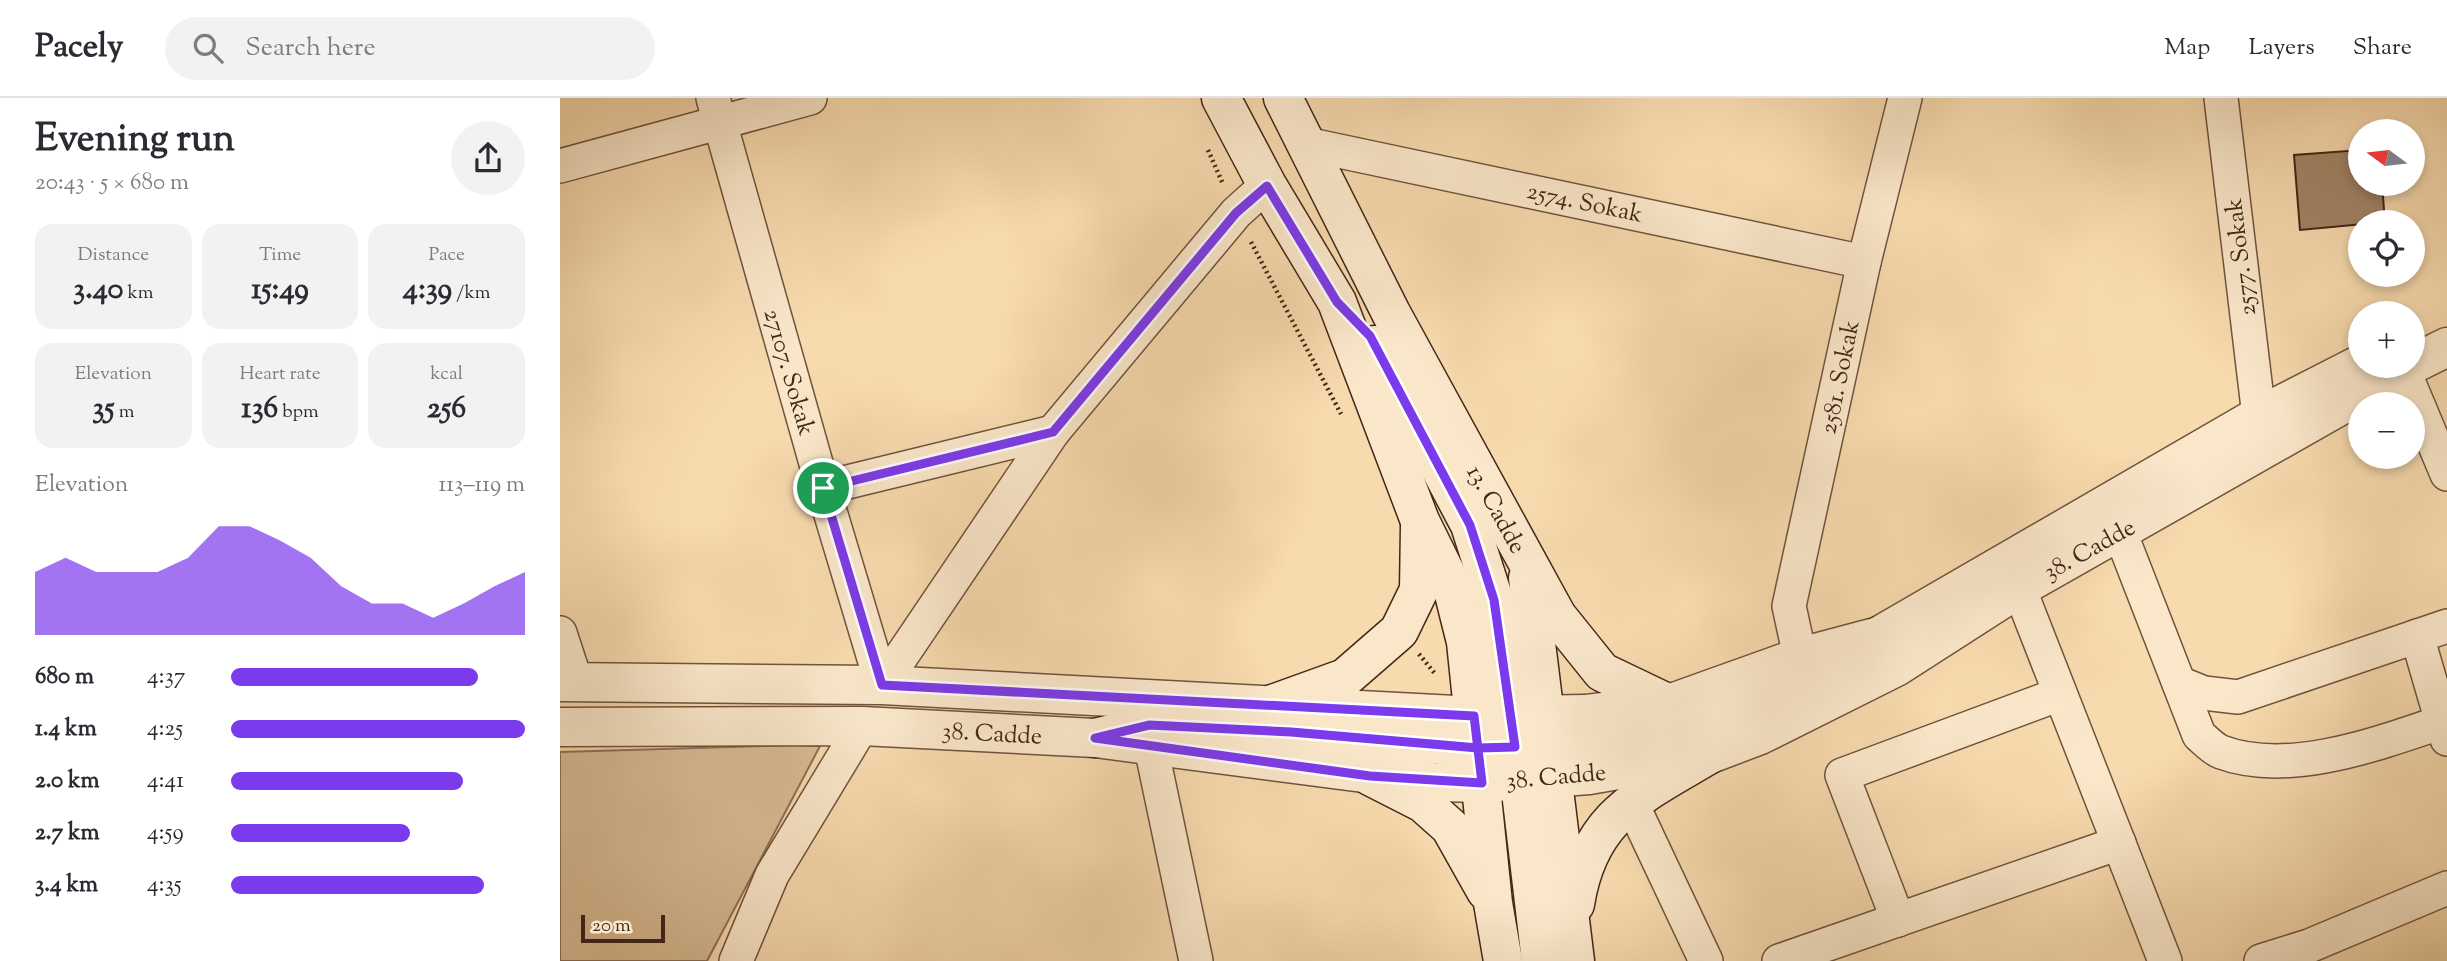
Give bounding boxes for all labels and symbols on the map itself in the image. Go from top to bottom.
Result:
north arrow [2348,119,2426,196]
street label: 2574. Sokak [1524,175,1646,233]
street label: 2577. Sokak [2218,196,2266,317]
street label: 27107. Sokak [754,305,822,440]
street label: 2581. Sokak [1812,317,1870,437]
pin [793,458,853,518]
street label: 13. Cadde [1457,459,1534,560]
street label: 38. Cadde [2038,512,2142,590]
street label: 38. Cadde [941,715,1043,755]
street label: 38. Cadde [1505,757,1608,799]
scale bar [581,912,665,944]

